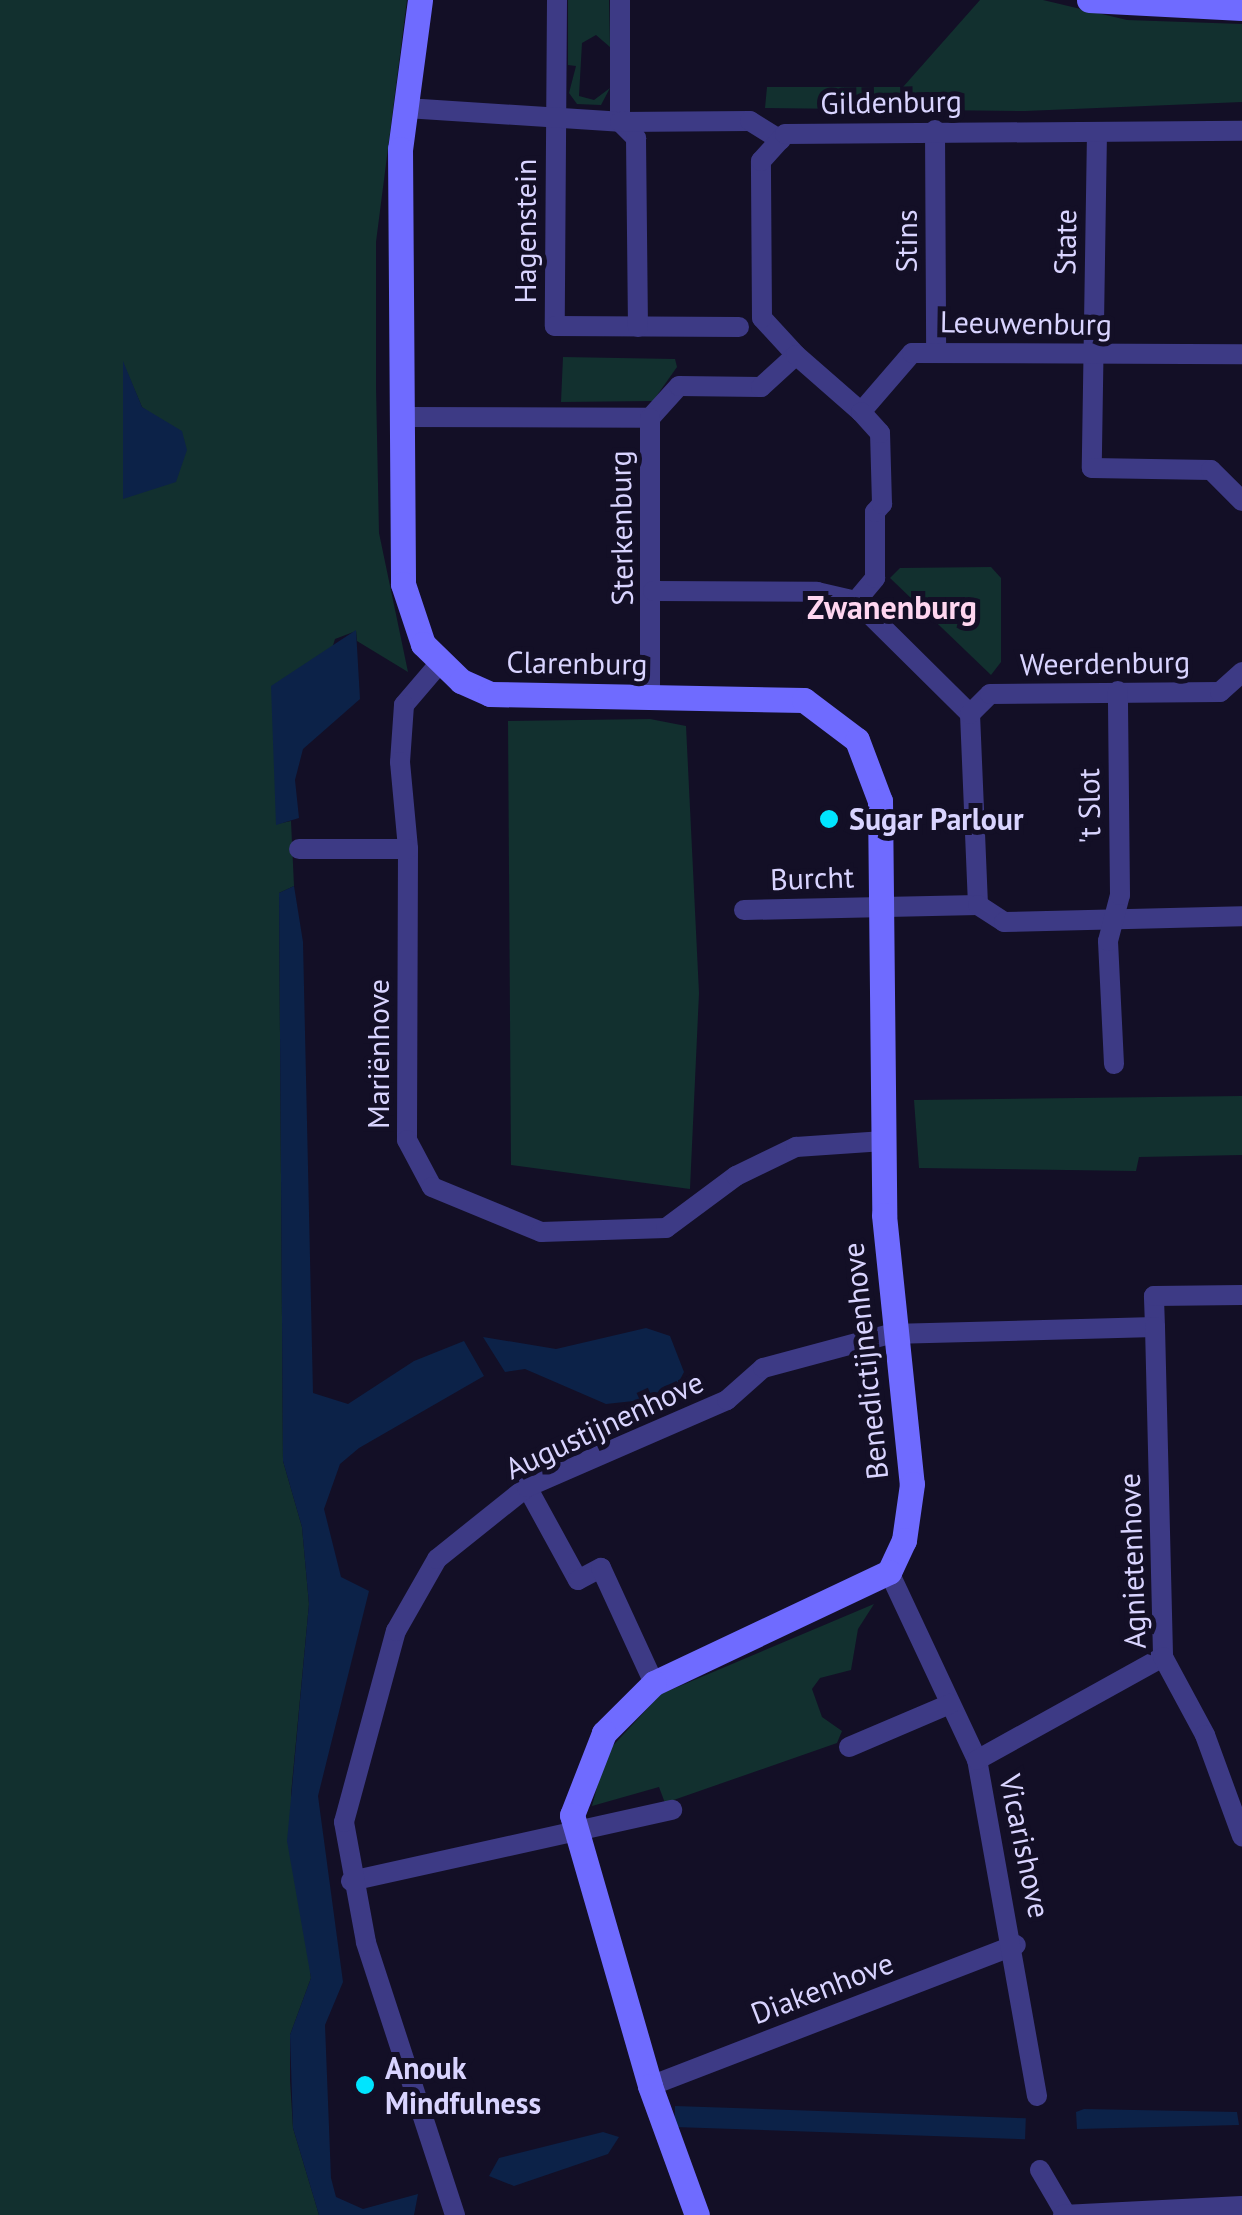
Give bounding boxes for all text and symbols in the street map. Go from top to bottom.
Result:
street label: Gildenburg [820,83,962,121]
street label: Hagenstein [507,159,543,303]
street label: Stins [888,209,924,273]
street label: State [1046,209,1084,275]
street label: Leeuwenburg [940,304,1112,342]
street label: Sterkenburg [602,450,640,606]
district label: Zwanenburg [807,588,977,626]
street label: Clarenburg [506,644,648,682]
street label: Weerdenburg [1019,644,1191,682]
street label: 't Slot [1070,768,1108,844]
place label: Sugar Parlour [849,801,1023,837]
marker: Sugar Parlour [818,808,840,830]
street label: Burcht [769,859,855,897]
street label: Mariënhove [360,979,396,1129]
street label: Benedictijnenhove [835,1241,895,1481]
street label: Augustijnenhove [499,1363,709,1487]
street label: Agnietenhove [1111,1472,1153,1650]
street label: Vicarishove [992,1771,1058,1921]
street label: Diakenhove [746,1944,898,2032]
place label: Anouk Mindfulness [385,2050,541,2120]
marker: Anouk Mindfulness [354,2074,376,2096]

